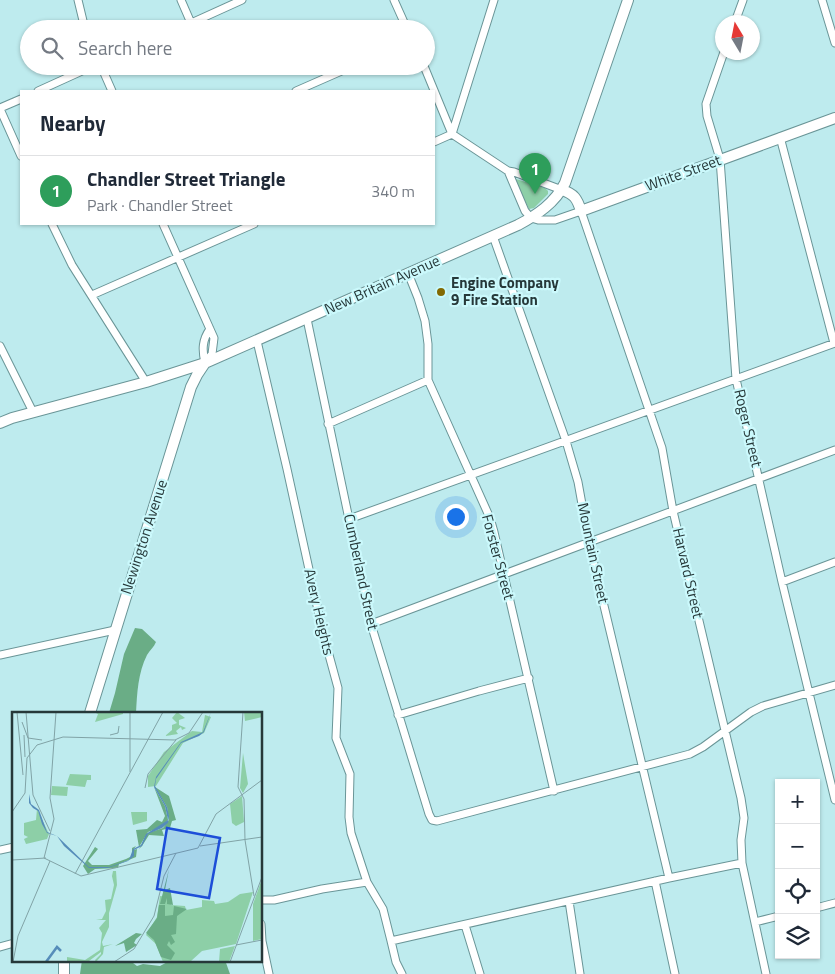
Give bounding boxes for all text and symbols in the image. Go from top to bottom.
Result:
north arrow [715,15,760,60]
search box [20,20,435,75]
text: Search here [78,33,172,62]
icon: search [38,34,66,62]
text: Nearby [40,107,105,139]
street label: White Street [642,148,725,197]
pin: 1 [519,153,551,194]
text: Chandler Street Triangle [87,164,285,193]
text: 1 [52,179,60,203]
text: 340 m [371,179,415,203]
text: Park · Chandler Street [87,193,233,217]
street label: New Britain Avenue [320,249,443,320]
place label: Engine Company 9 Fire Station [451,271,559,311]
marker: Engine Company 9 Fire Station [435,286,447,298]
street label: Roger Street [728,387,769,470]
street label: Newington Avenue [114,476,173,597]
street label: Mountain Street [572,500,616,606]
your location [443,504,469,530]
street label: Cumberland Street [338,512,385,633]
street label: Forster Street [476,512,521,603]
street label: Harvard Street [667,525,710,621]
street label: Avery Heights [298,566,341,657]
inset map [12,712,262,962]
map controls [775,779,820,959]
button: + [775,779,820,824]
button: − [775,824,820,869]
button: locate [775,869,820,914]
button: layers [775,914,820,959]

